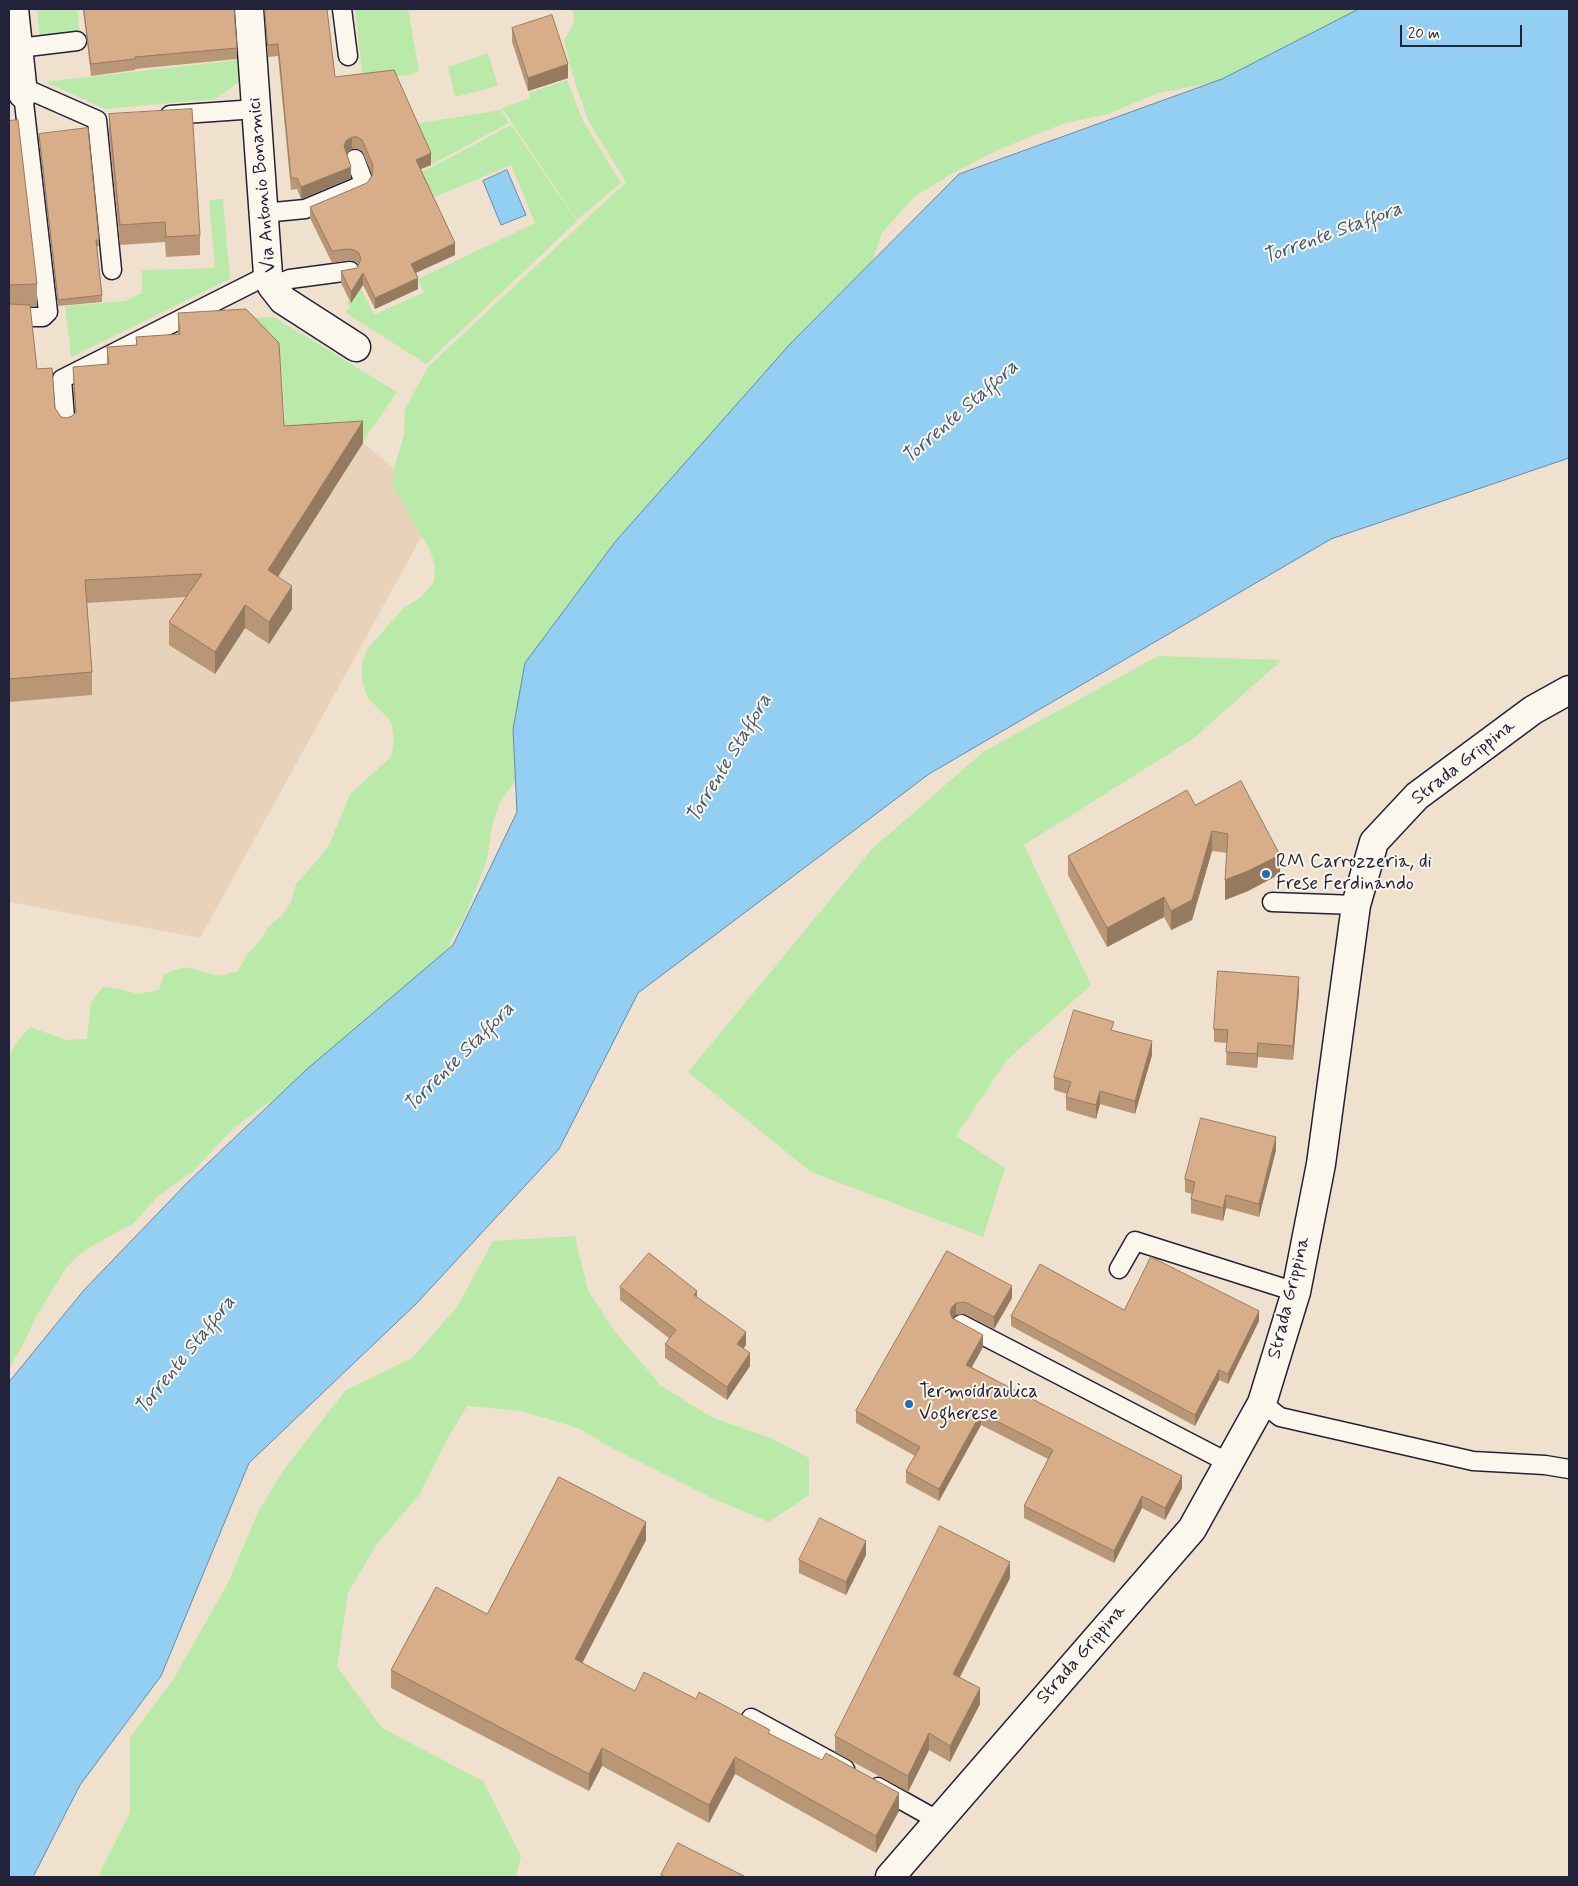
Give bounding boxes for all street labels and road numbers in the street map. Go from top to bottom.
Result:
street label: Via Antonio Bonamici [244,96,282,274]
street label: Strada Grippina [1408,715,1520,811]
street label: Strada Grippina [1264,1234,1316,1362]
street label: Strada Grippina [1032,1600,1132,1710]

